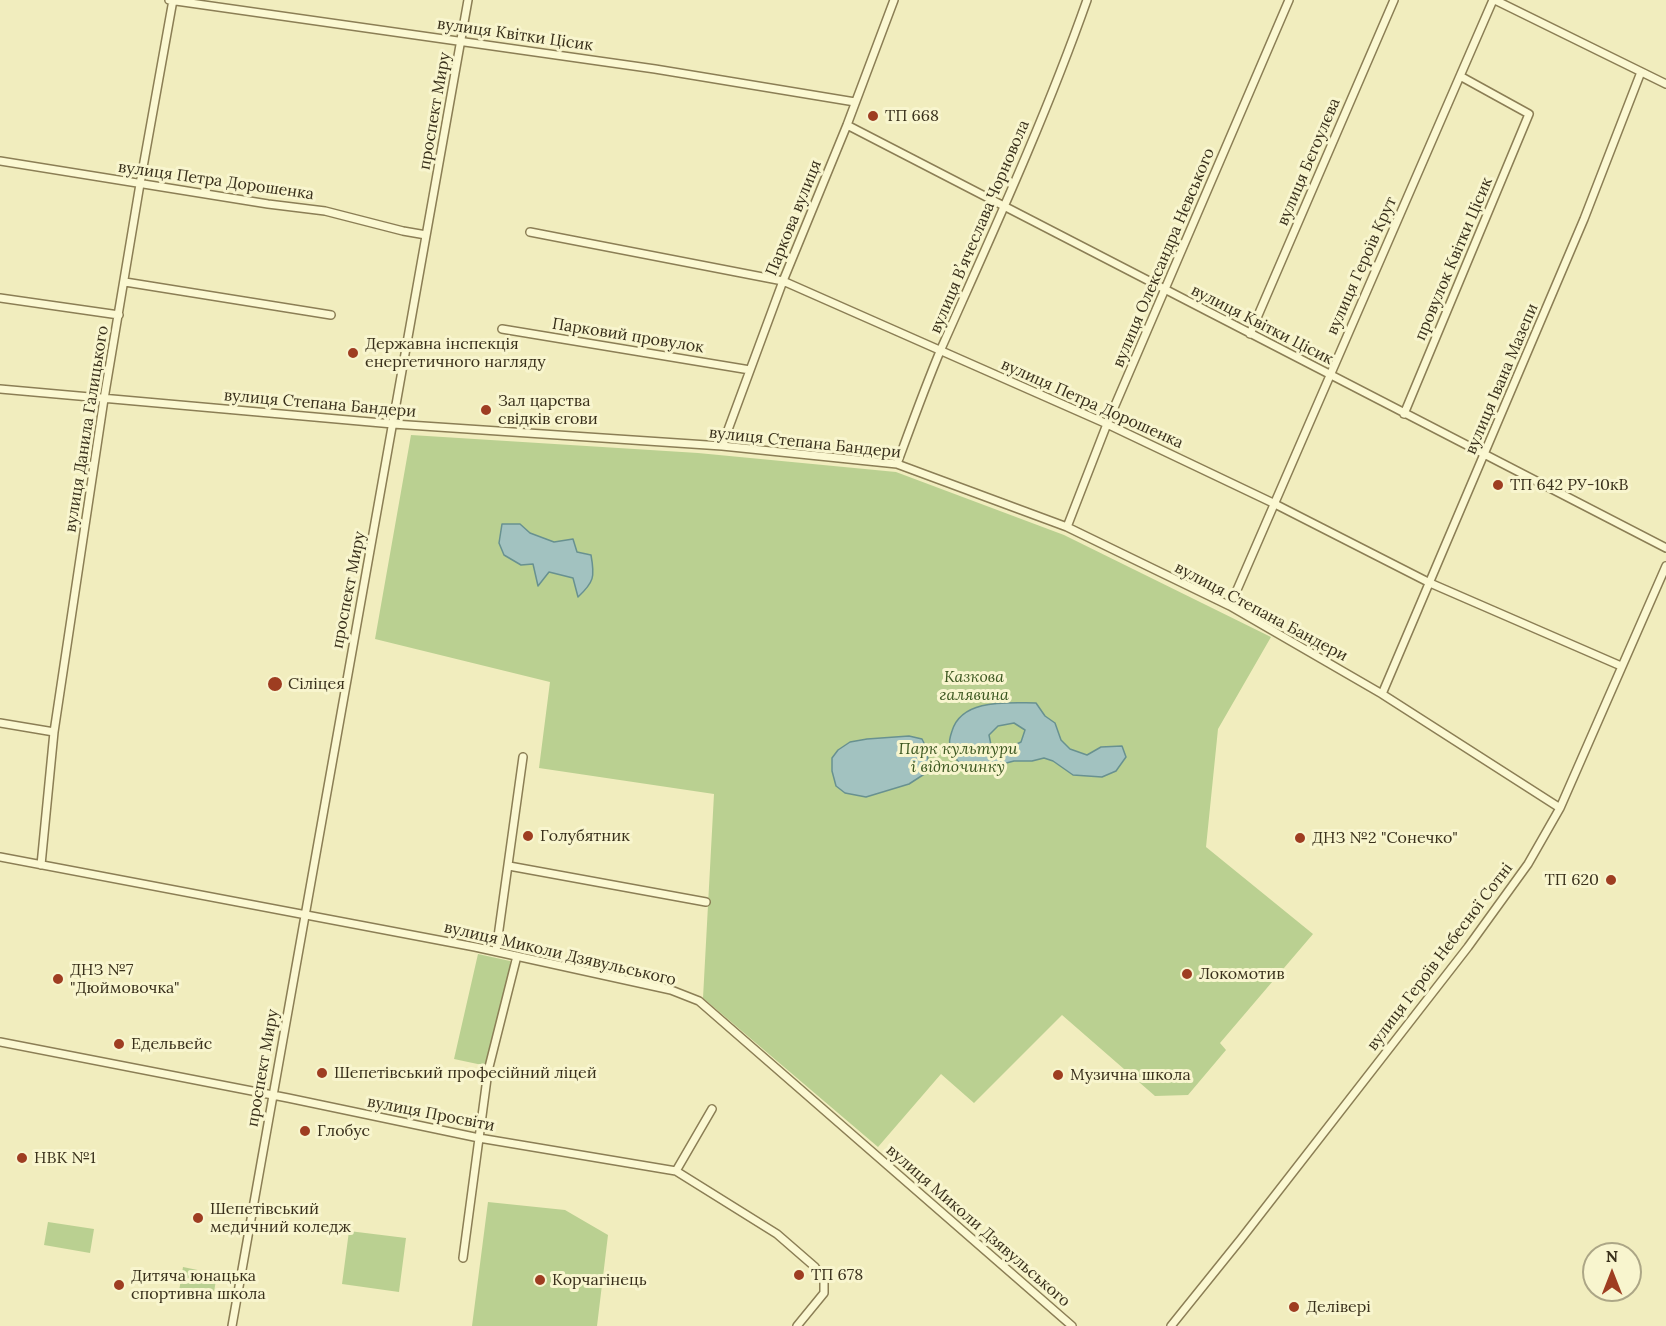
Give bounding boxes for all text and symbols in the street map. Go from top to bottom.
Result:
street label: вулиця Квітки Цісик [436,15,594,55]
street label: проспект Миру [415,51,455,171]
street label: вулиця Бєгоулєва [1273,95,1345,229]
place label: ТП 668 [885,106,939,126]
marker: ТП 668 [866,109,880,123]
street label: вулиця Вʼячеслава Чорновола [926,117,1034,337]
street label: вулиця Олександра Невського [1109,145,1219,371]
street label: Паркова вулиця [762,157,826,279]
street label: вулиця Петра Дорошенка [117,158,315,204]
street label: провулок Квітки Цісик [1411,175,1497,343]
street label: вулиця Героїв Крут [1323,194,1401,338]
street label: вулиця Квітки Цісик [1188,281,1336,369]
street label: вулиця Івана Мазепи [1461,301,1543,457]
street label: Парковий провулок [551,315,705,357]
street label: вулиця Данила Галицького [61,324,113,534]
place label: Державна інспекція енергетичного нагляду [365,334,546,372]
marker: Державна інспекція енергетичного нагляду [346,346,360,360]
street label: вулиця Петра Дорошенка [998,355,1186,453]
street label: вулиця Степана Бандери [223,386,417,422]
place label: Зал царства свідків єгови [498,391,598,429]
marker: Зал царства свідків єгови [479,403,493,417]
street label: вулиця Степана Бандери [708,423,902,463]
place label: ТП 642 РУ-10кВ [1510,475,1629,495]
marker: ТП 642 РУ-10кВ [1491,478,1505,492]
street label: проспект Миру [328,530,370,650]
street label: вулиця Степана Бандери [1171,558,1351,666]
park label: Казкова галявина [939,667,1009,705]
place label: Сіліцея [288,674,345,694]
marker: Сіліцея [266,675,284,693]
park label: Парк культури і відпочинку [899,739,1017,777]
place label: Голубятник [540,826,630,846]
place label: ДНЗ №2 "Сонечко" [1312,828,1458,848]
marker: Голубятник [521,829,535,843]
marker: ДНЗ №2 "Сонечко" [1293,831,1307,845]
street label: вулиця Героїв Небесної Сотні [1363,859,1517,1055]
place label: ТП 620 [1545,870,1599,890]
marker: ТП 620 [1604,873,1618,887]
street label: вулиця Миколи Дзявульського [442,918,678,990]
place label: ДНЗ №7 "Дюймовочка" [70,960,180,998]
place label: Локомотив [1199,964,1285,984]
marker: Локомотив [1180,967,1194,981]
marker: ДНЗ №7 "Дюймовочка" [51,972,65,986]
street label: проспект Миру [243,1008,283,1128]
place label: Едельвейс [131,1034,212,1054]
marker: Едельвейс [112,1037,126,1051]
place label: Шепетівський професійний ліцей [334,1063,597,1083]
place label: Музична школа [1070,1065,1191,1085]
marker: Шепетівський професійний ліцей [315,1066,329,1080]
marker: Музична школа [1051,1068,1065,1082]
street label: вулиця Просвіти [366,1092,496,1136]
place label: Глобус [317,1121,370,1141]
marker: Глобус [298,1124,312,1138]
street label: вулиця Миколи Дзявульського [882,1141,1074,1311]
place label: НВК №1 [34,1148,96,1168]
marker: НВК №1 [15,1151,29,1165]
place label: Шепетівський медичний коледж [210,1199,351,1237]
marker: Шепетівський медичний коледж [191,1211,205,1225]
north arrow [1582,1242,1642,1302]
text: N [1606,1246,1618,1266]
place label: ТП 678 [811,1265,863,1285]
place label: Дитяча юнацька спортивна школа [131,1266,266,1304]
marker: ТП 678 [792,1268,806,1282]
place label: Корчагінець [552,1270,647,1290]
marker: Корчагінець [533,1273,547,1287]
marker: Дитяча юнацька спортивна школа [112,1278,126,1292]
place label: Делівері [1306,1297,1371,1317]
marker: Делівері [1287,1300,1301,1314]

